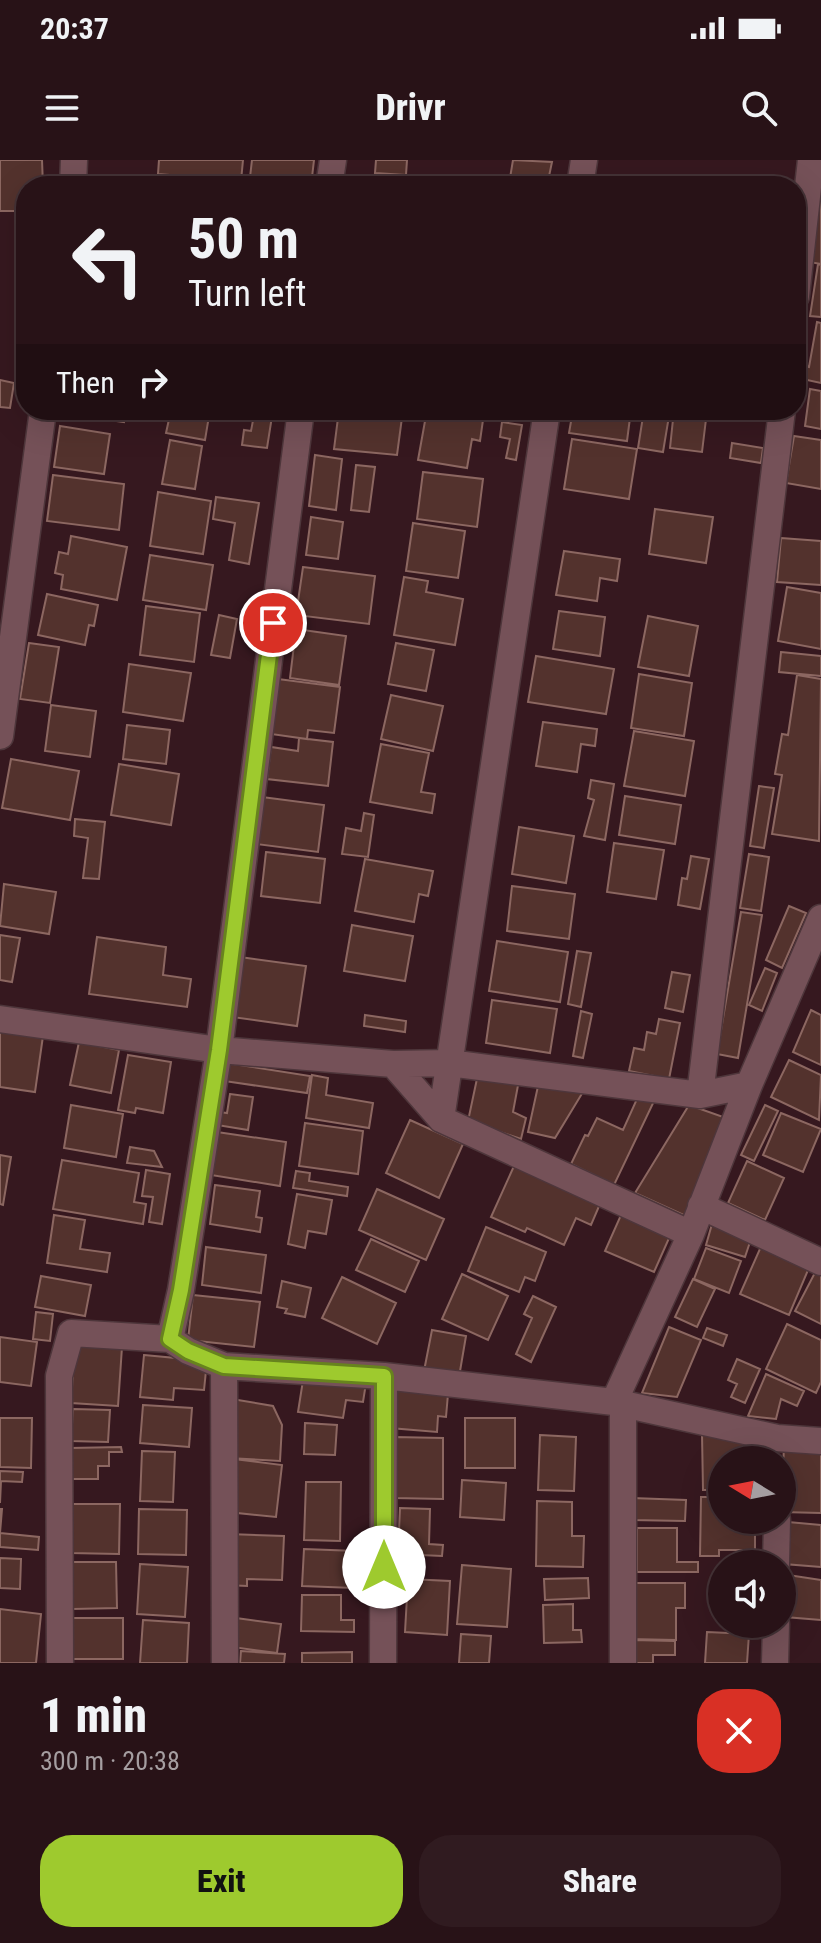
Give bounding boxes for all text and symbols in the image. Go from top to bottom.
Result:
text: 20:37 [40,11,109,46]
icon: menu [40,86,84,130]
icon: search [737,86,781,130]
text: Drivr [375,87,446,129]
text: 50 m [188,206,299,272]
icon: left [56,208,160,312]
text: Turn left [188,273,306,315]
icon: right [131,360,175,404]
text: Then [56,365,115,400]
pin [239,589,307,657]
icon: arrive [251,601,295,645]
north arrow [708,1446,796,1534]
map controls [708,1446,796,1638]
position arrow [342,1525,426,1609]
button: sound [708,1550,796,1638]
text: 1 min [40,1687,147,1744]
button: close [697,1689,781,1773]
text: 300 m · 20:38 [40,1746,180,1776]
button: Exit [40,1835,403,1927]
button: Share [419,1835,781,1927]

